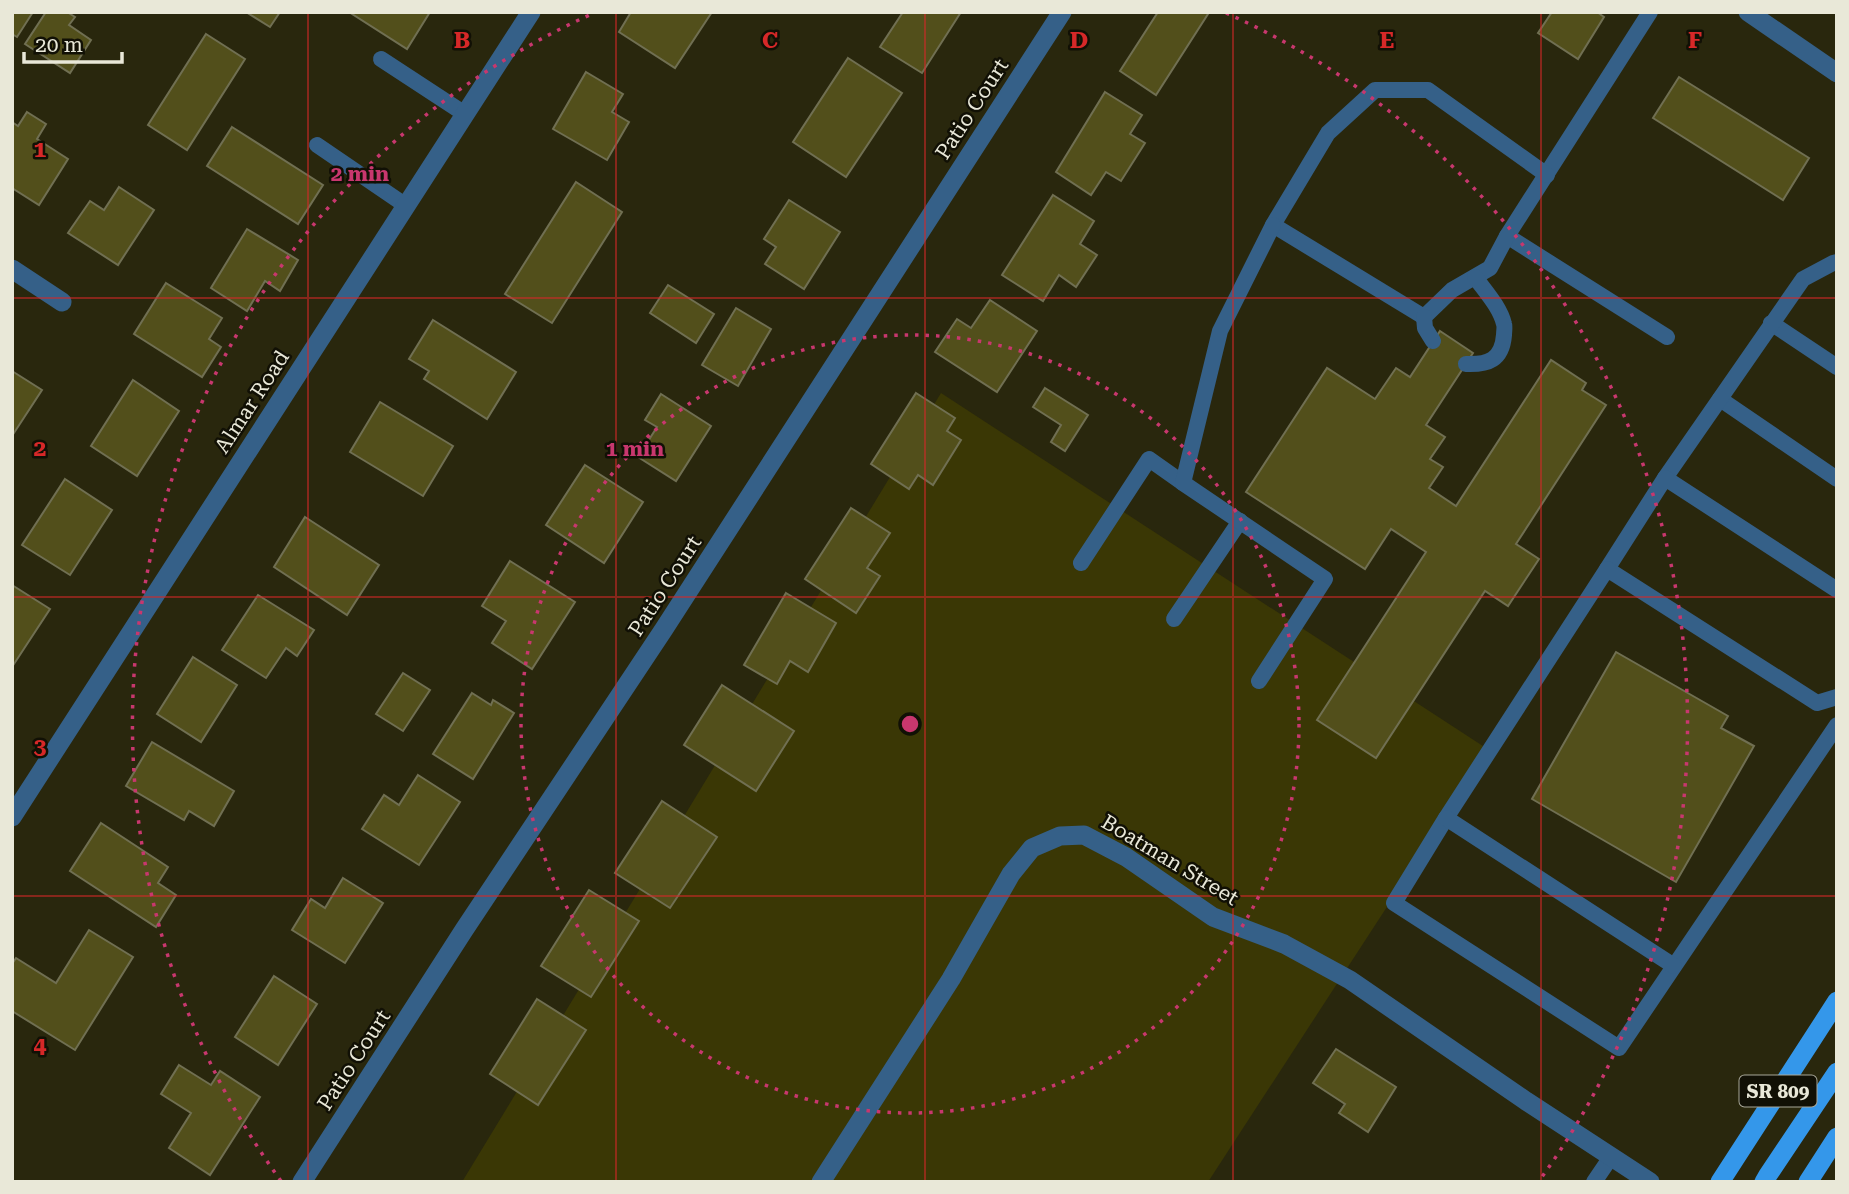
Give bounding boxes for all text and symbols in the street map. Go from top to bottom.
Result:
scale bar [24,21,122,65]
text: B [454,27,470,54]
text: C [762,27,778,54]
text: D [1070,27,1088,54]
text: E [1380,27,1394,54]
text: F [1688,27,1702,54]
text: 20 m [35,33,83,57]
street label: Patio Court [931,54,1013,164]
text: 1 [34,136,47,163]
text: 2 min [331,162,389,186]
street label: Almar Road [210,346,294,458]
text: 2 [34,435,46,462]
text: 1 min [606,437,664,461]
street label: Patio Court [624,531,706,641]
centre of rings [898,712,922,736]
text: 3 [34,733,47,760]
street label: Boatman Street [1097,810,1243,910]
street label: Patio Court [313,1005,395,1115]
text: 4 [34,1032,47,1059]
road number: SR 809 [1740,1076,1816,1106]

